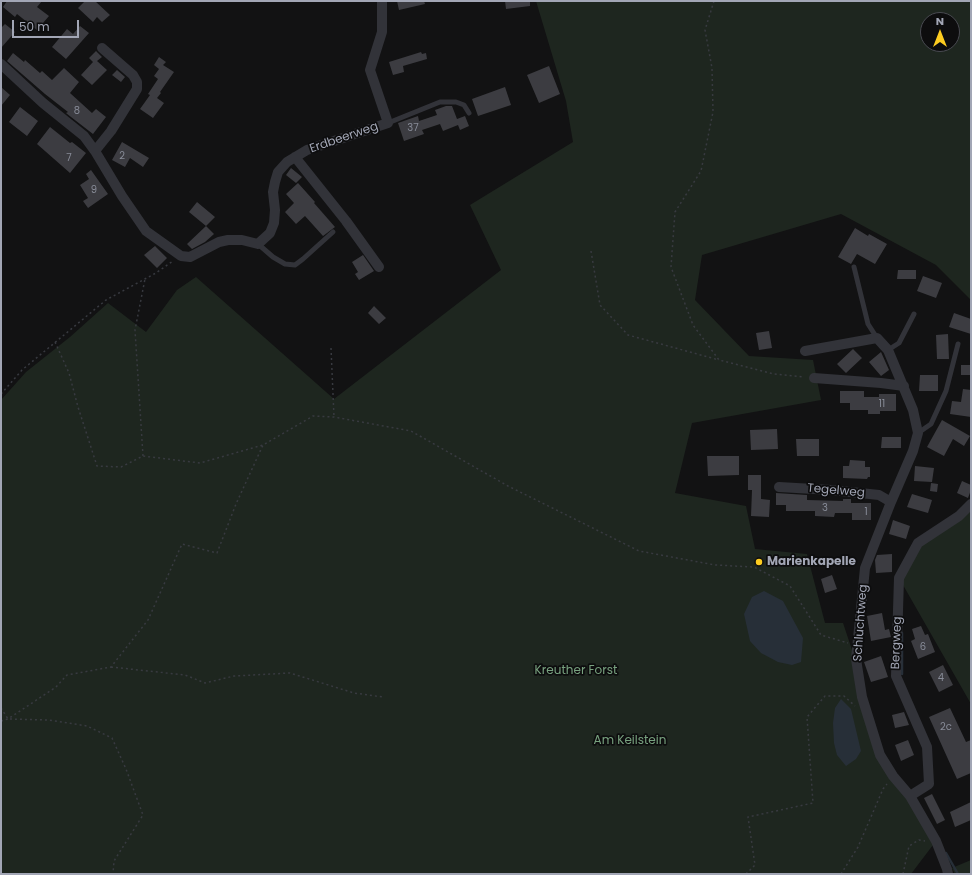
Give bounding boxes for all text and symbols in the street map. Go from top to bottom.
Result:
scale bar [14,12,81,38]
north arrow [920,12,960,52]
text: N [936,13,944,29]
text: 50 m [19,18,50,35]
house number: 8 [74,105,80,117]
street label: Erdbeerweg [308,120,380,156]
house number: 37 [407,122,419,134]
house number: 2 [119,150,125,162]
house number: 7 [66,152,72,164]
house number: 9 [91,184,97,196]
house number: 11 [879,398,885,410]
street label: Tegelweg [807,481,865,501]
house number: 3 [822,502,828,514]
house number: 1 [864,506,868,518]
place label: Marienkapelle [767,555,856,569]
marker: Marienkapelle [754,557,764,567]
street label: Schluchtweg [851,584,871,662]
street label: Bergweg [889,616,905,670]
house number: 6 [920,641,926,653]
park label: Kreuther Forst [535,664,617,678]
house number: 4 [938,672,944,684]
house number: 2c [940,721,952,733]
park label: Am Keilstein [594,734,666,748]

